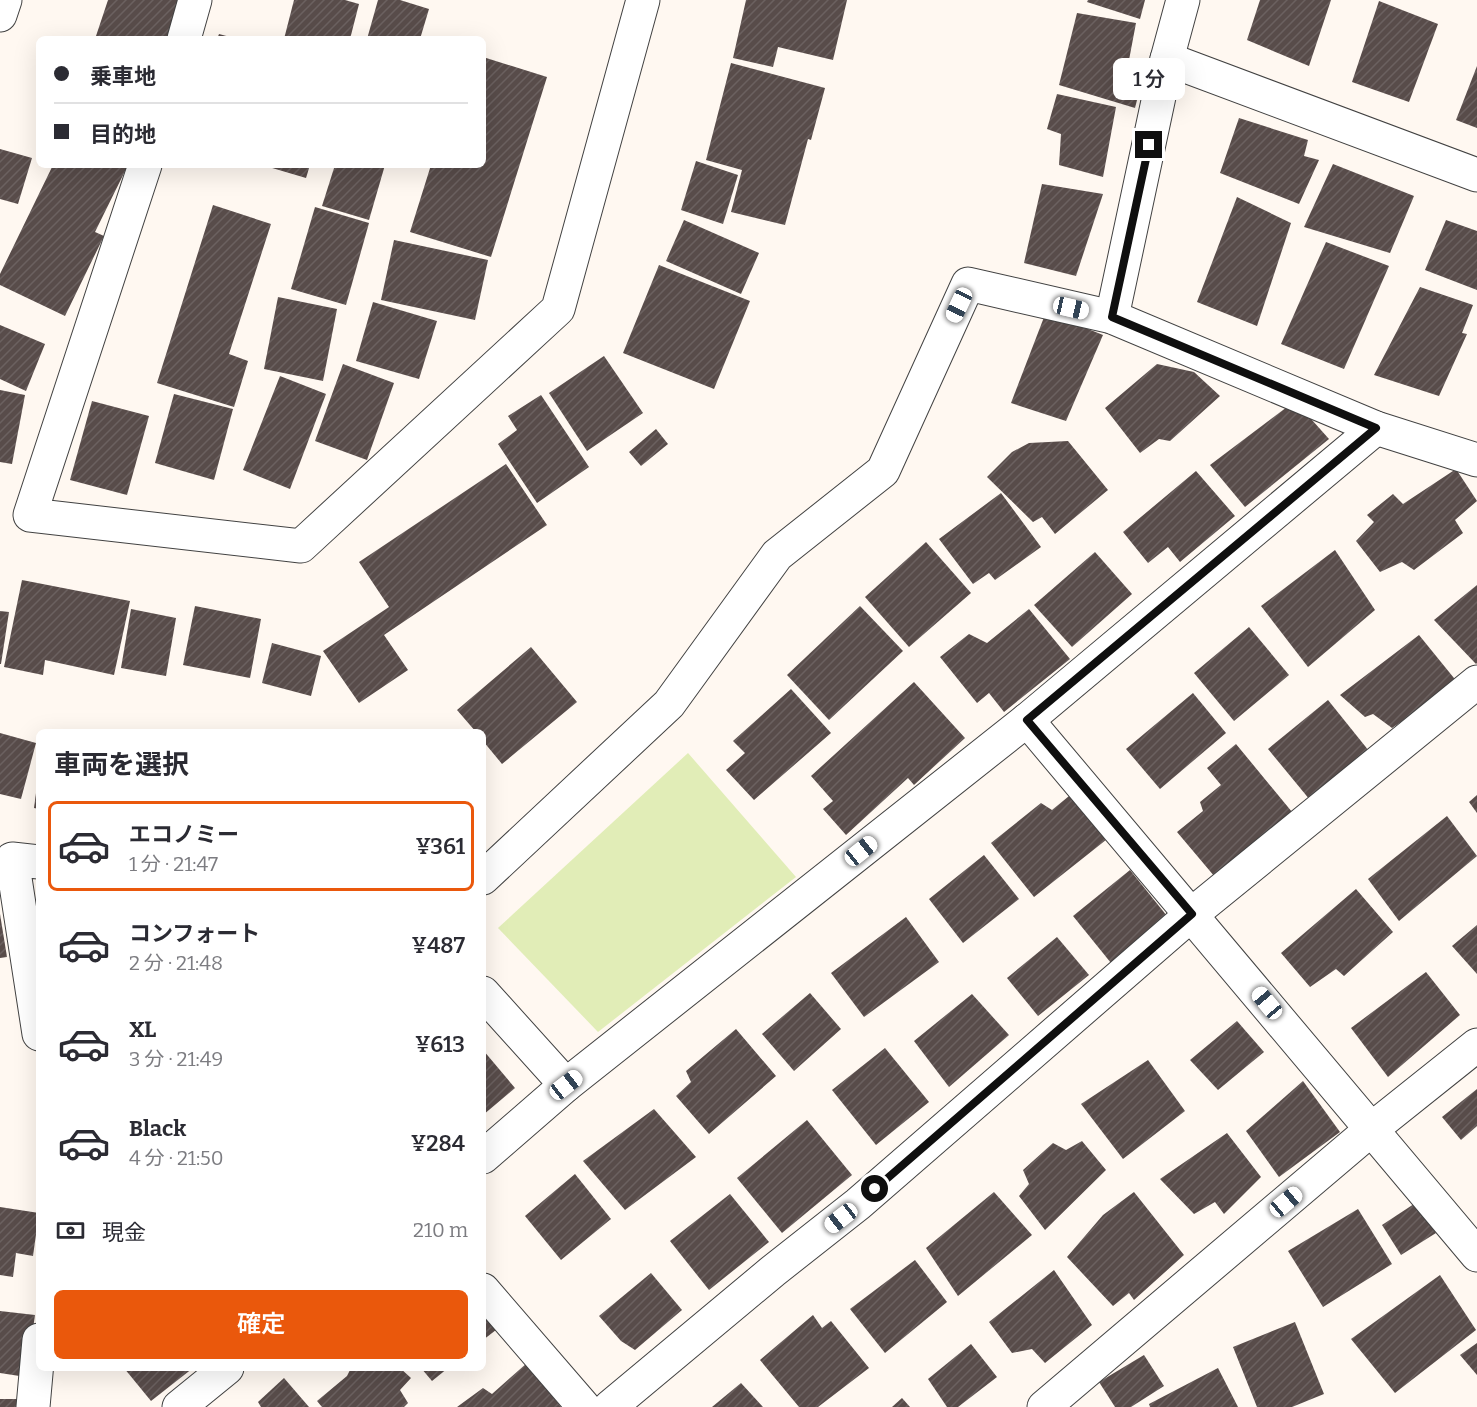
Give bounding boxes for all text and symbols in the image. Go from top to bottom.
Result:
callout: 1 分 [1113,58,1185,100]
text: 乗車地 [90,63,156,90]
text: 1 分 [1133,67,1165,91]
text: 目的地 [90,121,156,148]
route end [1135,131,1162,158]
car [943,285,975,325]
car [1051,295,1091,321]
text: 車両を選択 [54,749,189,781]
icon: car [57,819,111,873]
text: エコノミー [129,821,239,848]
text: ¥361 [415,833,465,860]
car [841,833,881,869]
text: 1 分 · 21:47 [129,852,218,876]
icon: car [57,918,111,972]
text: コンフォート [129,920,260,947]
text: ¥487 [411,932,465,959]
text: 2 分 · 21:48 [129,951,223,975]
car [1249,983,1285,1023]
text: XL [129,1016,156,1043]
icon: car [57,1017,111,1071]
text: ¥613 [415,1031,465,1058]
text: 3 分 · 21:49 [129,1047,223,1071]
car [546,1067,586,1103]
text: Black [129,1115,186,1142]
icon: car [57,1116,111,1170]
text: ¥284 [411,1130,465,1157]
text: 4 分 · 21:50 [129,1146,224,1170]
route start [861,1175,888,1202]
car [1266,1184,1306,1220]
car [821,1200,861,1236]
icon: cash [54,1214,87,1247]
text: 210 m [413,1218,468,1242]
text: 現金 [102,1219,146,1246]
button: 確定 [54,1290,468,1359]

